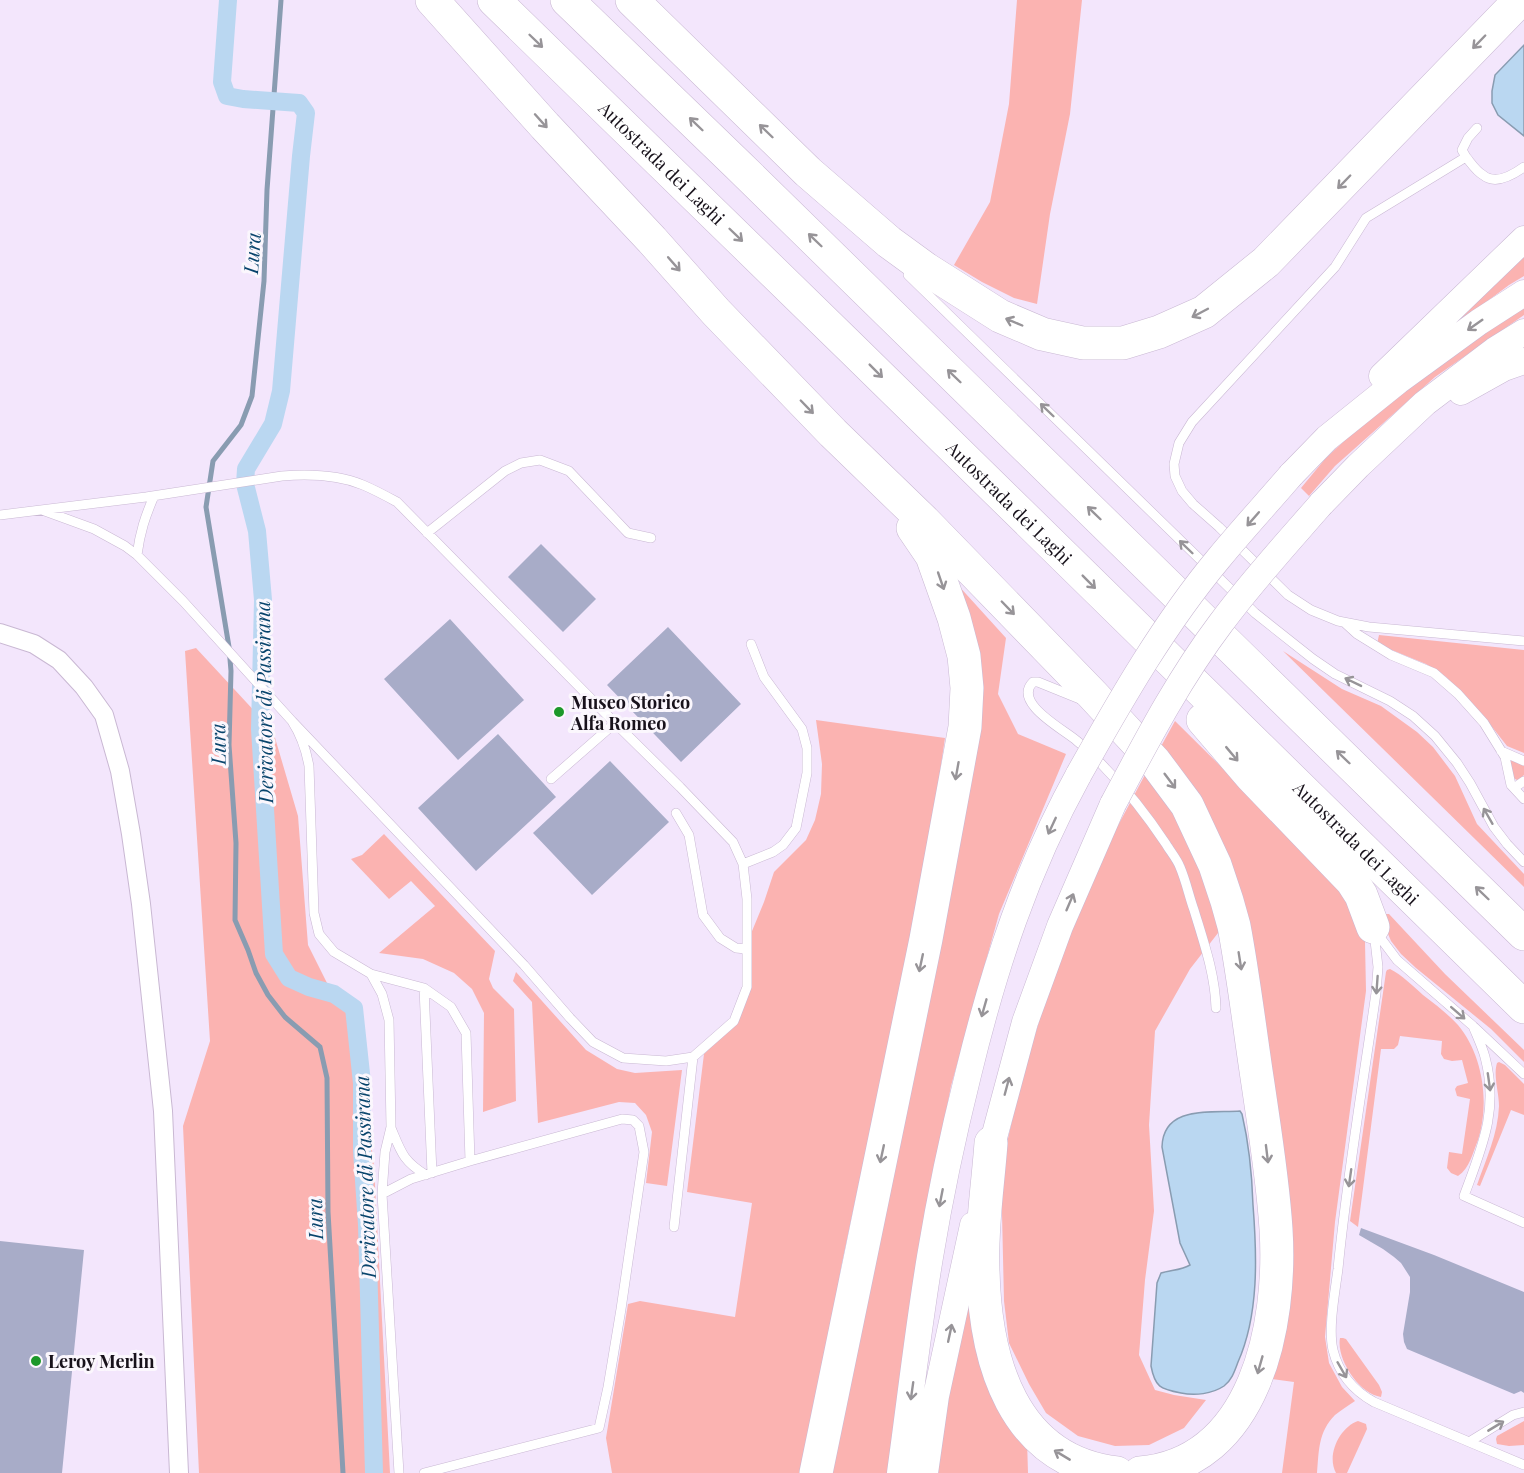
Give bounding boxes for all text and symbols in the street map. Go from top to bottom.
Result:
one-way arrow [528,33,543,47]
one-way arrow [1472,35,1486,50]
street label: Autostrada dei Laghi [593,96,730,230]
one-way arrow [534,114,548,129]
one-way arrow [689,117,704,132]
one-way arrow [759,124,774,138]
one-way arrow [1336,175,1351,190]
one-way arrow [729,228,744,242]
water label: Lura [236,231,266,276]
one-way arrow [808,233,823,247]
one-way arrow [667,256,681,271]
one-way arrow [1192,307,1209,319]
one-way arrow [1006,316,1024,327]
one-way arrow [1468,319,1484,331]
one-way arrow [868,364,883,379]
one-way arrow [947,369,962,384]
one-way arrow [800,399,814,414]
one-way arrow [1040,404,1055,418]
street label: Autostrada dei Laghi [941,435,1077,570]
one-way arrow [1086,505,1101,520]
one-way arrow [1246,511,1260,526]
one-way arrow [1179,539,1194,554]
one-way arrow [936,571,947,590]
one-way arrow [1082,575,1097,590]
water label: Derivatore di Passirana [248,600,278,805]
one-way arrow [1001,600,1015,615]
one-way arrow [1345,676,1363,688]
place label: Museo Storico Alfa Romeo [570,690,690,735]
marker: Museo Storico Alfa Romeo [552,705,566,719]
water label: Lura [203,723,231,766]
one-way arrow [1225,746,1239,761]
one-way arrow [1335,750,1350,764]
one-way arrow [951,761,962,781]
one-way arrow [1163,773,1176,789]
street label: Autostrada dei Laghi [1288,775,1424,910]
one-way arrow [1482,808,1494,825]
one-way arrow [1046,816,1058,834]
one-way arrow [1475,886,1490,901]
one-way arrow [1065,894,1077,912]
one-way arrow [1234,950,1245,970]
one-way arrow [915,953,927,972]
one-way arrow [1371,975,1382,995]
one-way arrow [978,998,990,1017]
one-way arrow [1450,1006,1465,1020]
one-way arrow [1483,1072,1494,1091]
water label: Derivatore di Passirana [347,1075,381,1280]
one-way arrow [1002,1077,1013,1096]
one-way arrow [1262,1143,1273,1163]
one-way arrow [876,1144,887,1163]
one-way arrow [1344,1168,1355,1188]
one-way arrow [936,1188,947,1208]
water label: Lura [300,1198,328,1241]
one-way arrow [944,1323,956,1342]
place label: Leroy Merlin [48,1349,155,1373]
marker: Leroy Merlin [29,1354,43,1368]
one-way arrow [1254,1355,1265,1374]
one-way arrow [1336,1361,1348,1378]
one-way arrow [906,1381,917,1401]
one-way arrow [1487,1419,1504,1431]
one-way arrow [1054,1448,1071,1460]

